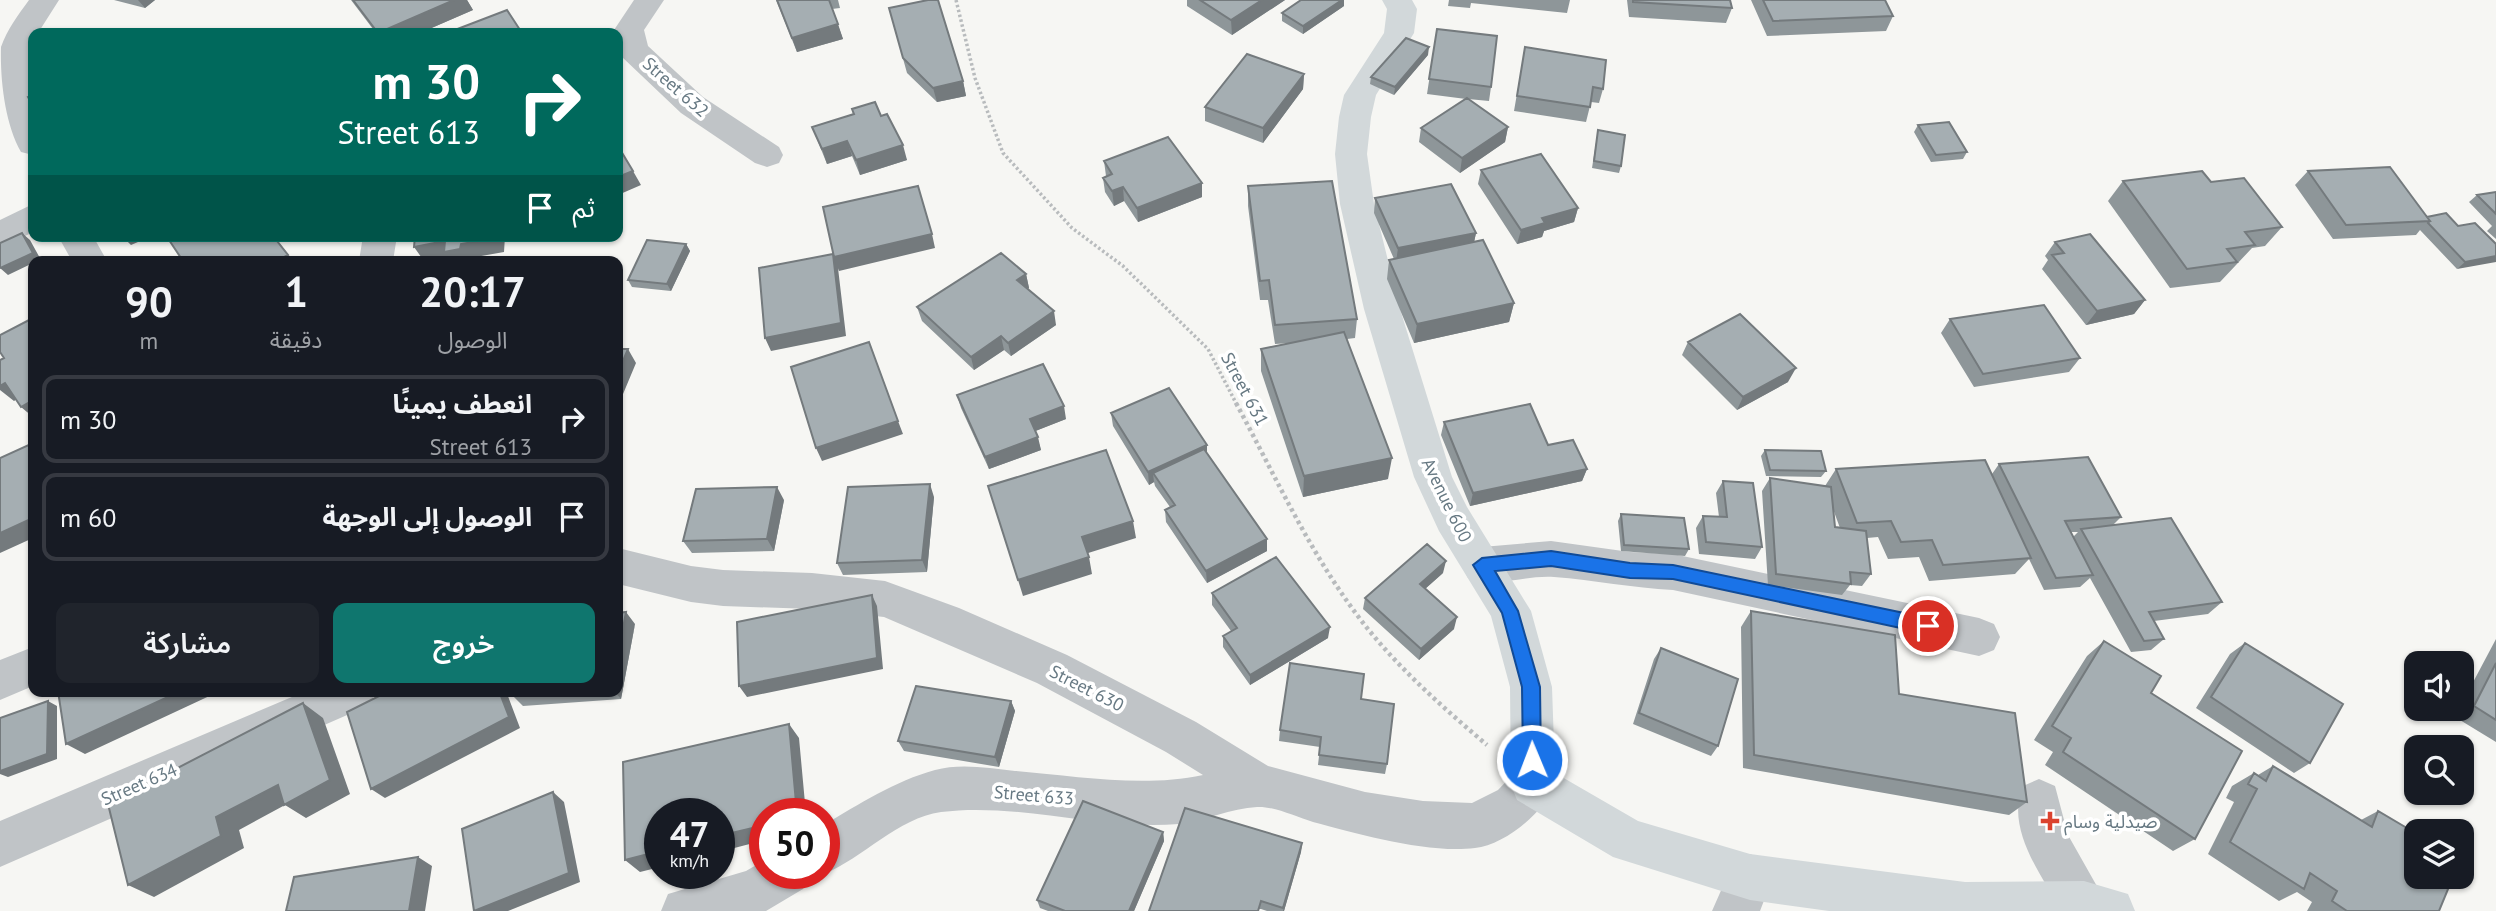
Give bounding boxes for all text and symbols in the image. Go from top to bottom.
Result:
text: 30 m [373,49,480,113]
street label: Street 632 [638,52,714,122]
icon: right [504,56,595,147]
text: Street 613 [337,111,480,153]
icon: arrive [521,189,559,227]
text: ثم [573,191,595,224]
text: 1 [284,264,308,319]
text: 20:17 [419,264,526,319]
text: 90 [125,274,173,329]
text: دقيقة [270,325,322,354]
text: الوصول [438,325,508,354]
text: m [140,326,158,355]
street label: Street 631 [1216,348,1274,430]
text: انعطف يمينًا [392,387,532,420]
icon: right [553,400,591,438]
text: 30 m [60,403,116,436]
text: Street 613 [430,432,532,461]
street label: Avenue 600 [1417,454,1477,546]
icon: arrive [553,498,591,536]
text: الوصول إلى الوجهة [323,500,532,533]
text: 60 m [60,501,116,534]
pin [1898,596,1958,656]
button: مشاركة [56,603,319,683]
button: خروج [333,603,595,683]
icon: arrive [1909,607,1947,645]
map controls [2404,651,2474,889]
button: sound [2404,651,2474,721]
street label: Street 630 [1046,660,1128,717]
position arrow [1495,723,1569,797]
button: search [2404,735,2474,805]
street label: Street 634 [98,758,181,810]
street label: Street 633 [993,780,1075,810]
speed limit sign: 50 [749,798,840,889]
place label: صيدلية وسام [2064,810,2158,836]
text: 47 [670,811,709,857]
marker: صيدلية وسام [2042,813,2058,829]
button: layers [2404,819,2474,889]
text: km/h [670,849,709,872]

